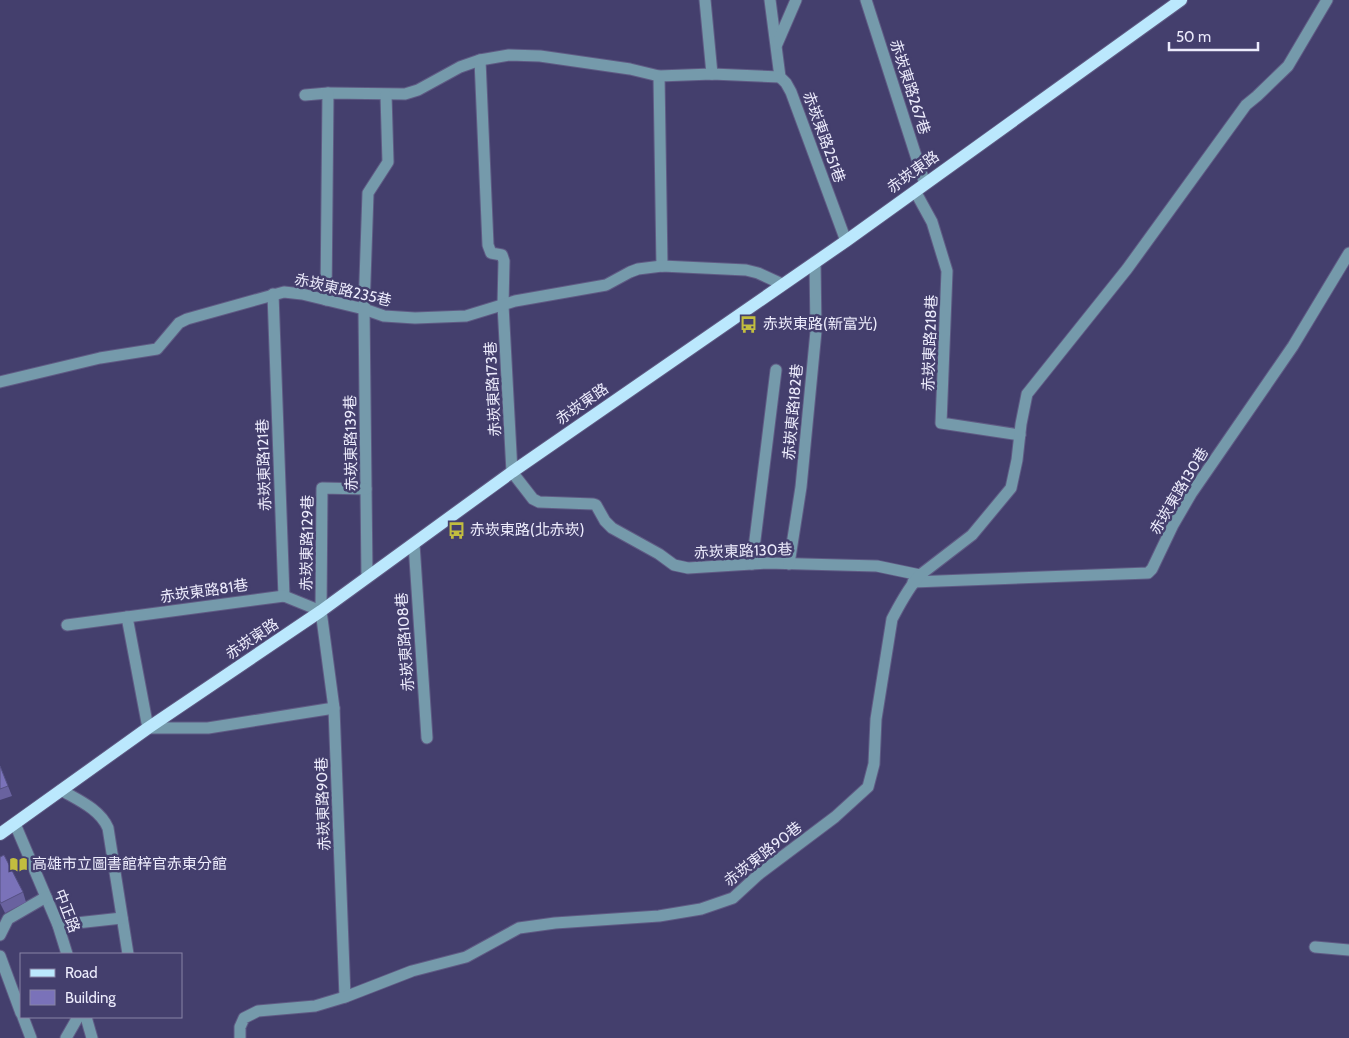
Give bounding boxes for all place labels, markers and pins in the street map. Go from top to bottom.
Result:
bus stop icon: 赤崁東路(新富光) [739,314,759,334]
place label: 赤崁東路(新富光) [763,315,877,333]
bus stop icon: 赤崁東路(北赤崁) [446,520,466,540]
place label: 赤崁東路(北赤崁) [470,521,584,539]
library icon: 高雄市立圖書館梓官赤東分館 [8,854,28,874]
place label: 高雄市立圖書館梓官赤東分館 [32,855,227,873]

